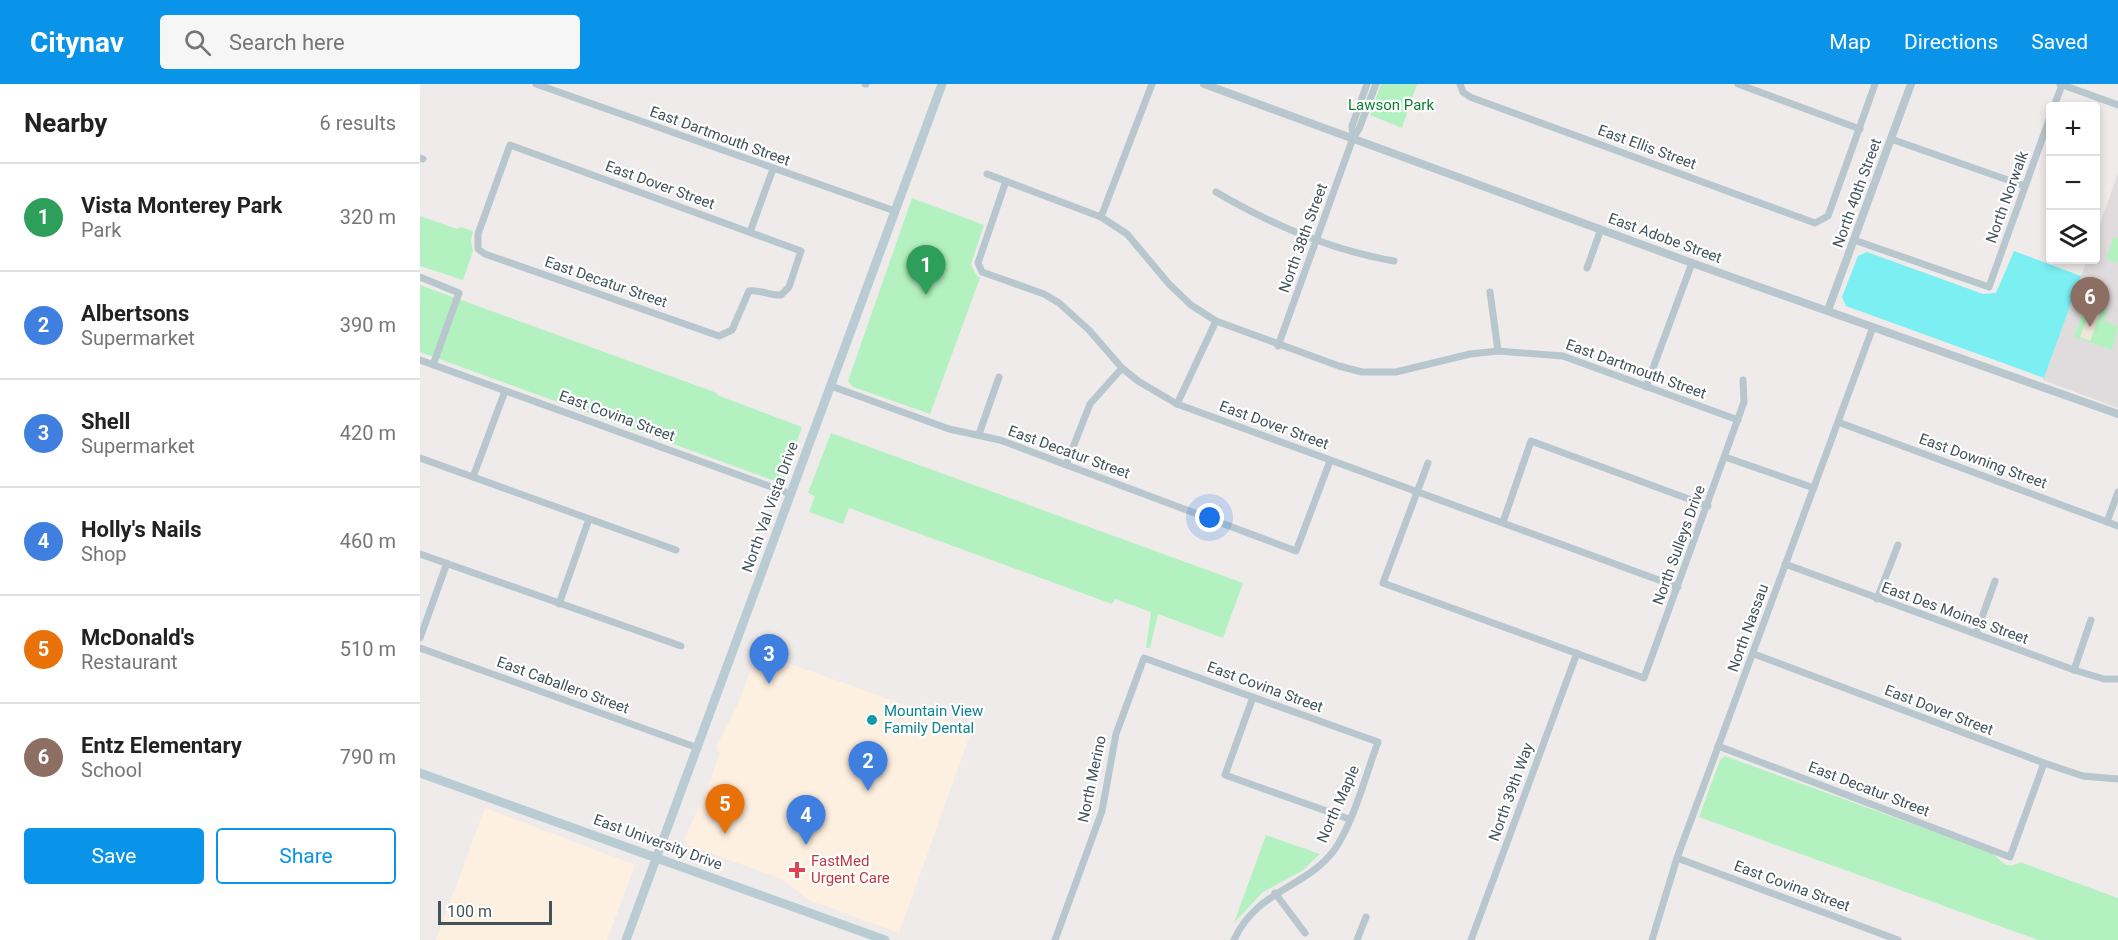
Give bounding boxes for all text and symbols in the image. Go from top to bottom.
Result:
search box [160,15,580,69]
text: Citynav [30,26,124,59]
icon: search [181,26,214,59]
text: Search here [229,30,345,55]
text: Map [1829,30,1871,54]
text: Directions [1904,30,1998,54]
text: Saved [2031,30,2088,54]
park label: Lawson Park [1348,96,1434,114]
street label: East Dartmouth Street [647,102,793,170]
map controls [2046,102,2100,264]
button: + [2046,102,2100,156]
text: Nearby [24,108,107,138]
text: 6 results [320,111,396,135]
street label: East Ellis Street [1595,121,1699,173]
street label: North 40th Street [1829,136,1885,250]
street label: North Norwalk [1982,148,2032,246]
button: − [2046,156,2100,210]
street label: East Dover Street [603,157,717,213]
street label: North 38th Street [1275,181,1331,295]
text: Vista Monterey Park [81,193,282,218]
text: 1 [38,205,49,229]
text: 320 m [340,205,396,229]
street label: East Adobe Street [1606,209,1724,267]
button: layers [2046,210,2100,264]
text: Park [81,218,121,242]
pin: 1 [906,246,946,295]
street label: East Decatur Street [542,253,670,311]
pin: 6 [2070,278,2110,327]
text: Albertsons [81,301,189,326]
text: 2 [38,313,49,337]
text: 390 m [340,313,396,337]
text: Supermarket [81,326,195,350]
street label: East Dartmouth Street [1563,335,1709,403]
street label: East Covina Street [557,387,677,445]
street label: East Dover Street [1217,397,1331,453]
text: Shell [81,409,130,434]
text: 3 [38,421,49,445]
text: 420 m [340,421,396,445]
street label: East Decatur Street [1006,422,1132,482]
street label: East Downing Street [1917,430,2049,493]
text: Supermarket [81,434,195,458]
street label: North Val Vista Drive [738,439,802,575]
street label: North Sulleys Drive [1649,483,1709,607]
your location [1195,503,1224,532]
text: Holly's Nails [81,517,201,542]
text: 4 [38,529,49,553]
text: 460 m [340,529,396,553]
text: Shop [81,542,127,566]
street label: East Des Moines Street [1879,578,2031,648]
street label: North Nassau [1724,582,1772,674]
text: McDonald's [81,625,195,650]
pin: 3 [750,634,788,684]
text: 5 [38,637,49,661]
text: 510 m [340,637,396,661]
text: Restaurant [81,650,178,674]
street label: East Caballero Street [494,653,632,717]
street label: East Covina Street [1205,658,1325,716]
street label: East Dover Street [1882,681,1996,739]
place label: Mountain View Family Dental [884,702,983,737]
marker: Mountain View Family Dental [865,713,879,727]
text: Entz Elementary [81,733,242,758]
street label: North Merino [1074,734,1110,824]
street label: North 39th Way [1485,740,1537,844]
pin: 2 [848,742,888,791]
text: 6 [38,745,49,769]
text: 790 m [340,745,396,769]
text: School [81,758,142,782]
street label: East Decatur Street [1806,758,1932,820]
street label: North Maple [1313,762,1363,846]
pin: 5 [706,784,744,834]
pin: 4 [786,796,826,845]
street label: East University Drive [591,810,725,874]
button: Save [24,828,204,884]
button: Share [216,828,396,884]
place label: FastMed Urgent Care [811,852,890,887]
street label: East Covina Street [1732,857,1852,915]
marker: FastMed Urgent Care [788,861,806,879]
scale bar [438,898,552,926]
text: 100 m [447,902,492,921]

